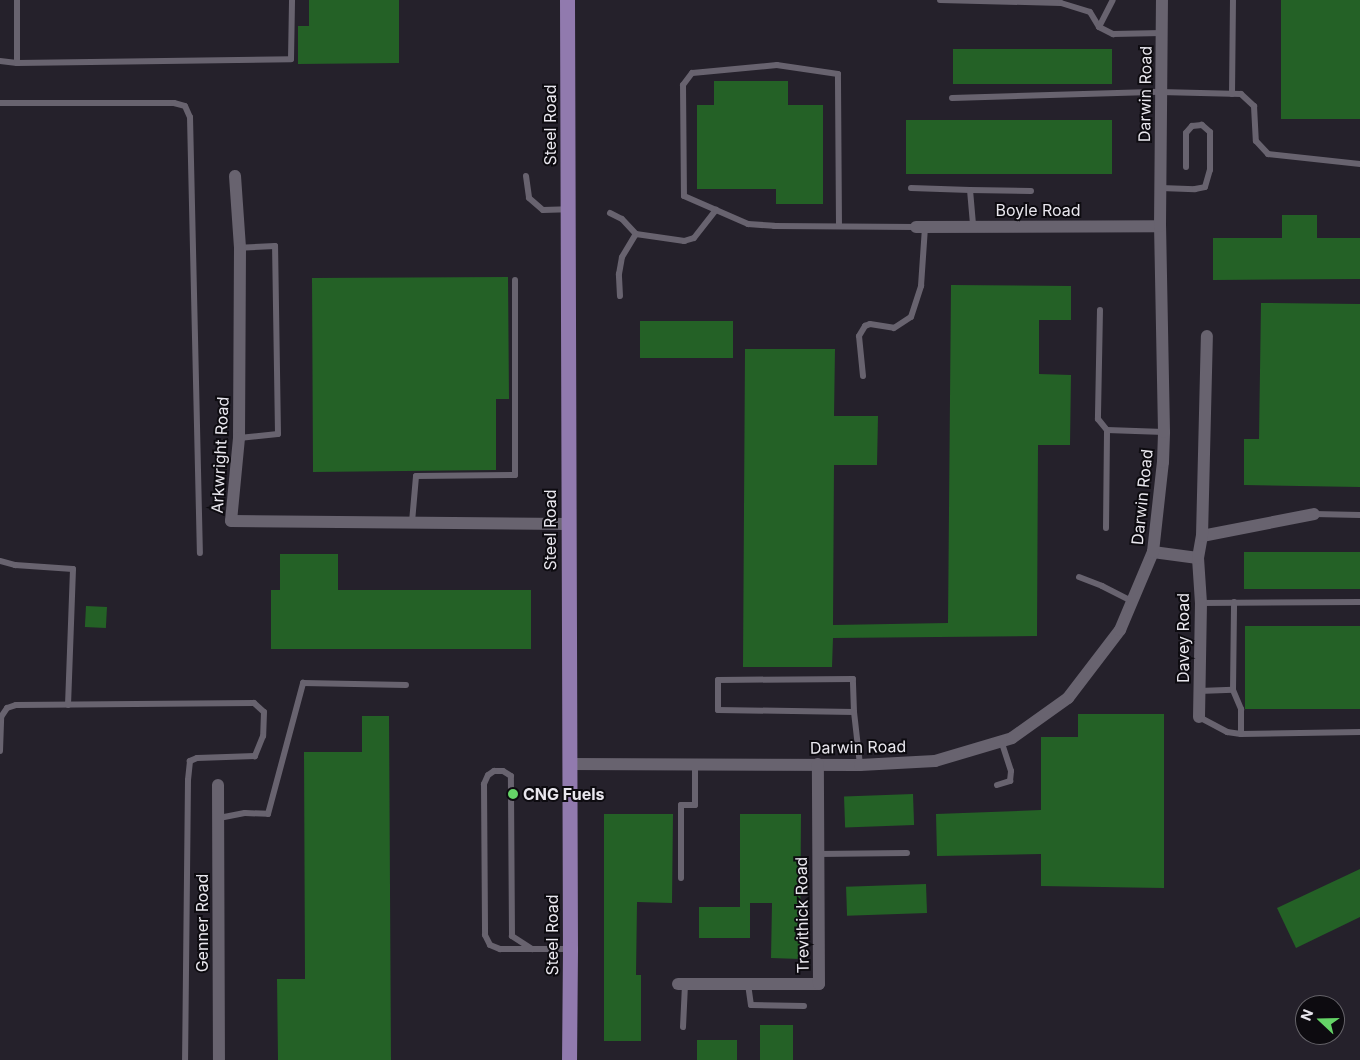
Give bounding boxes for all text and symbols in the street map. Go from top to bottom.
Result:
street label: Darwin Road [1135,46,1155,142]
street label: Steel Road [540,85,560,165]
street label: Boyle Road [995,200,1081,220]
street label: Arkwright Road [207,396,233,514]
street label: Darwin Road [1127,448,1157,546]
street label: Steel Road [540,490,560,570]
street label: Davey Road [1173,593,1193,683]
street label: Darwin Road [810,737,906,757]
place label: CNG Fuels [523,784,604,804]
marker: CNG Fuels [507,788,519,800]
street label: Trevithick Road [791,857,813,973]
street label: Genner Road [192,874,212,972]
street label: Steel Road [542,895,562,975]
north arrow [1295,995,1345,1045]
text: N [1297,1007,1316,1023]

